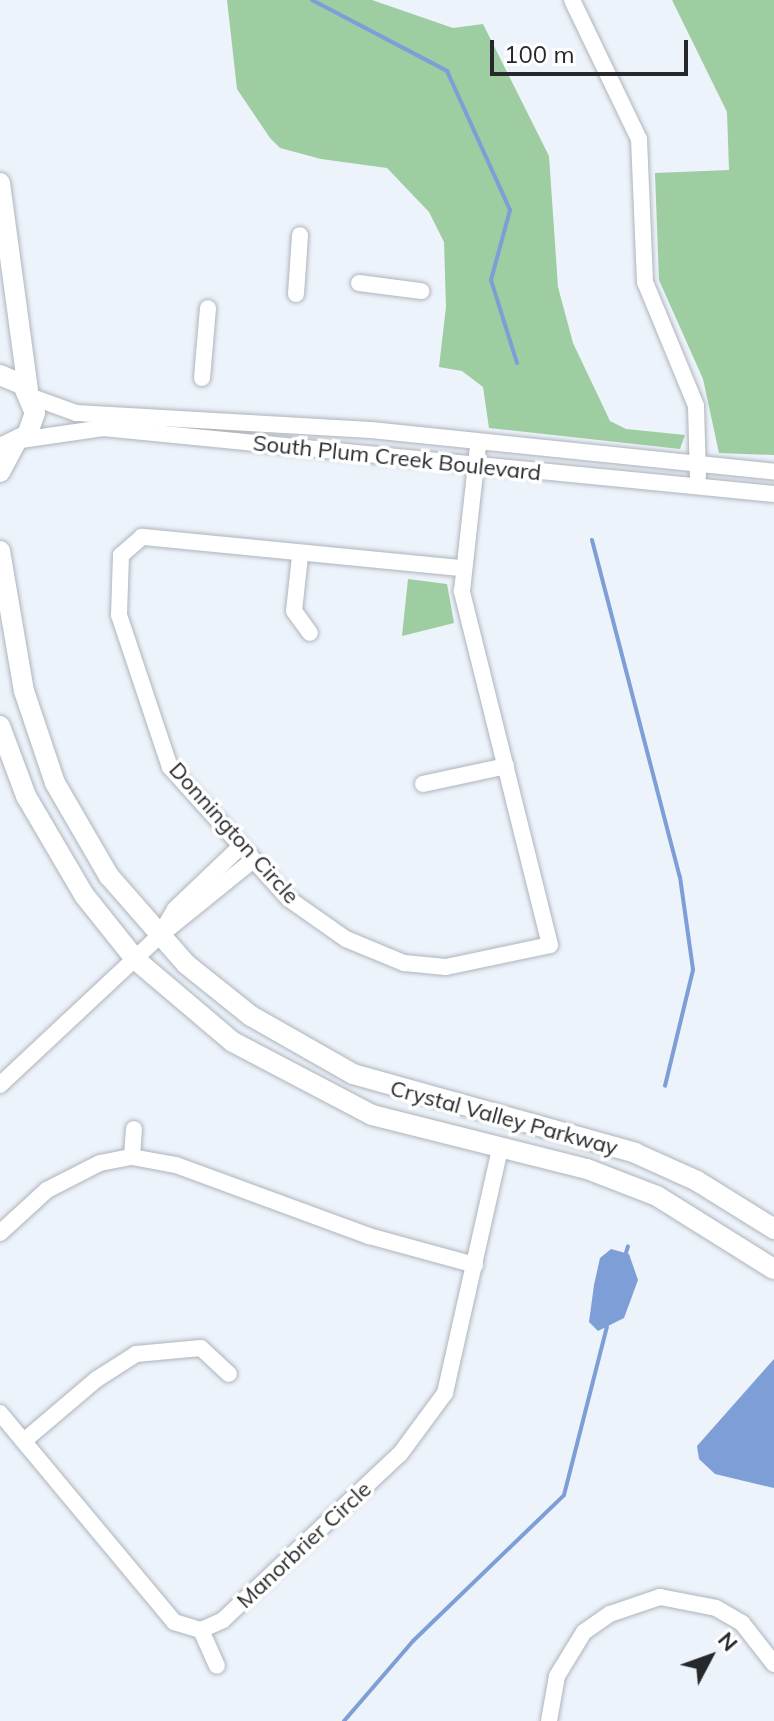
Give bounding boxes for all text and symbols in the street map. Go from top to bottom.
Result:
scale bar [494,24,692,74]
text: 100 m [504,39,575,69]
street label: South Plum Creek Boulevard [252,430,542,486]
street label: Donnington Circle [164,757,304,909]
street label: Crystal Valley Parkway [387,1075,621,1161]
street label: Manorbrier Circle [231,1476,377,1614]
north arrow [670,1617,750,1697]
text: N [712,1626,744,1657]

